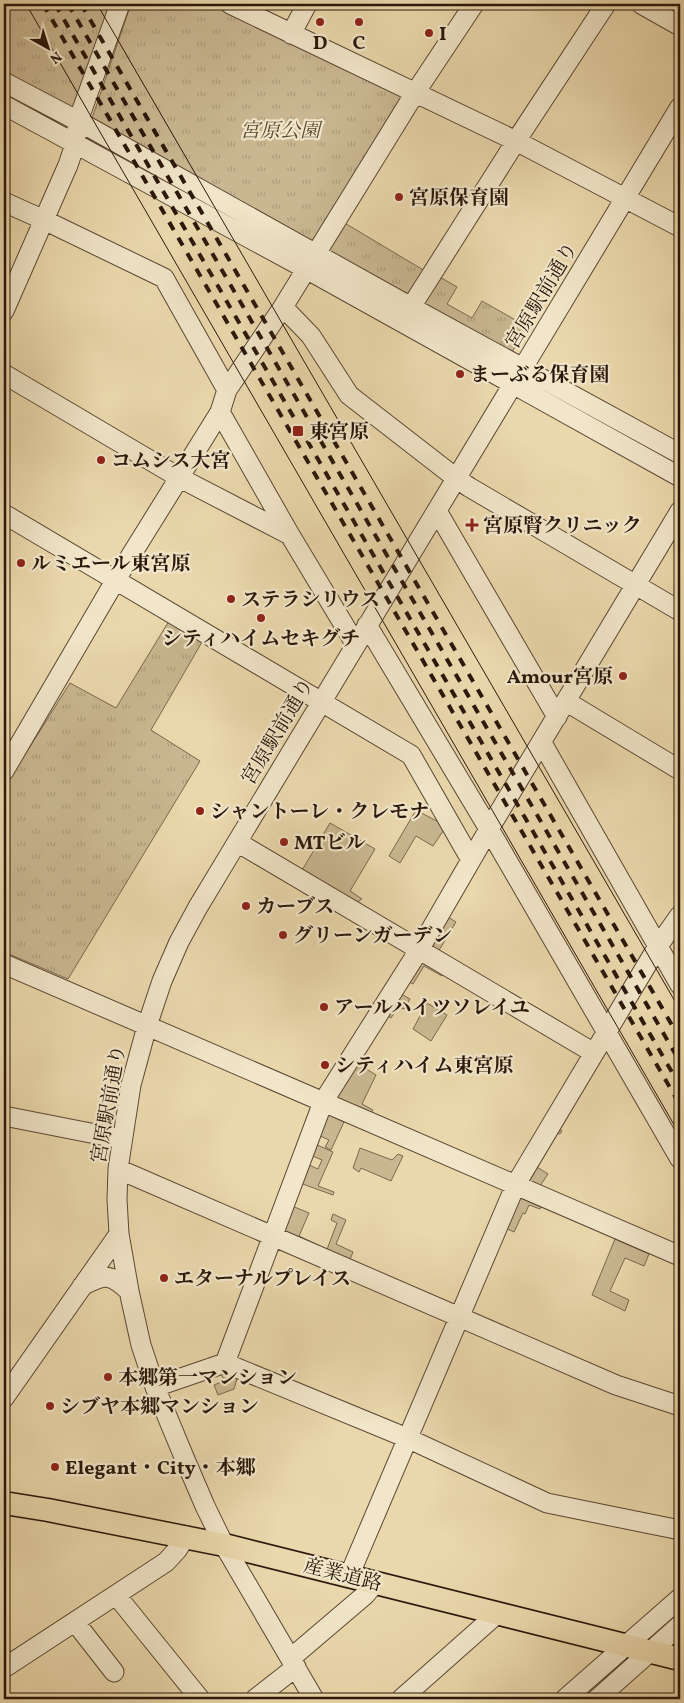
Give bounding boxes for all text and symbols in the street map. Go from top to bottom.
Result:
marker: D [314,16,326,28]
marker: C [353,16,365,28]
place label: I [439,21,447,49]
north arrow [22,22,72,72]
marker: I [423,27,435,39]
place label: D [313,30,327,58]
place label: C [353,30,366,58]
text: N [45,46,65,68]
park label: 宮原公園 [240,118,323,146]
place label: 宮原保育園 [409,185,509,213]
marker: 宮原保育園 [393,191,405,203]
street label: 宮原駅前通り [500,237,586,355]
place label: まーぶる保育園 [470,362,610,390]
marker: まーぶる保育園 [454,368,466,380]
place label: 東宮原 [309,419,369,447]
marker: 東宮原 [291,424,305,438]
place label: コムシス大宮 [111,448,230,476]
marker: コムシス大宮 [95,454,107,466]
place label: 宮原腎クリニック [483,513,642,541]
marker: 宮原腎クリニック [465,518,479,532]
place label: ルミエール東宮原 [31,551,191,579]
marker: ルミエール東宮原 [15,557,27,569]
place label: ステラシリウス [241,587,380,615]
marker: ステラシリウス [225,593,237,605]
marker: シティハイムセキグチ [255,612,267,624]
place label: シティハイムセキグチ [162,626,360,654]
place label: Amour宮原 [507,664,613,692]
marker: Amour宮原 [617,670,629,682]
street label: 宮原駅前通り [236,673,322,791]
place label: シャントーレ・クレモナ [210,799,429,827]
marker: シャントーレ・クレモナ [194,805,206,817]
place label: MTビル [294,830,366,858]
marker: MTビル [278,836,290,848]
place label: カーブス [256,894,334,922]
marker: カーブス [240,900,252,912]
place label: グリーンガーデン [293,923,452,951]
marker: グリーンガーデン [277,929,289,941]
place label: アールハイツソレイユ [334,995,530,1023]
marker: アールハイツソレイユ [318,1001,330,1013]
street label: 宮原駅前通り [86,1043,134,1166]
place label: シティハイム東宮原 [335,1053,513,1081]
marker: シティハイム東宮原 [319,1059,331,1071]
place label: エターナルプレイス [174,1266,351,1294]
marker: エターナルプレイス [158,1272,170,1284]
place label: 本郷第一マンション [118,1365,297,1393]
marker: 本郷第一マンション [102,1371,114,1383]
place label: シブヤ本郷マンション [60,1394,259,1422]
marker: シブヤ本郷マンション [44,1400,56,1412]
place label: Elegant・City・本郷 [65,1455,257,1483]
marker: Elegant・City・本郷 [49,1461,61,1473]
street label: 産業道路 [300,1553,385,1599]

